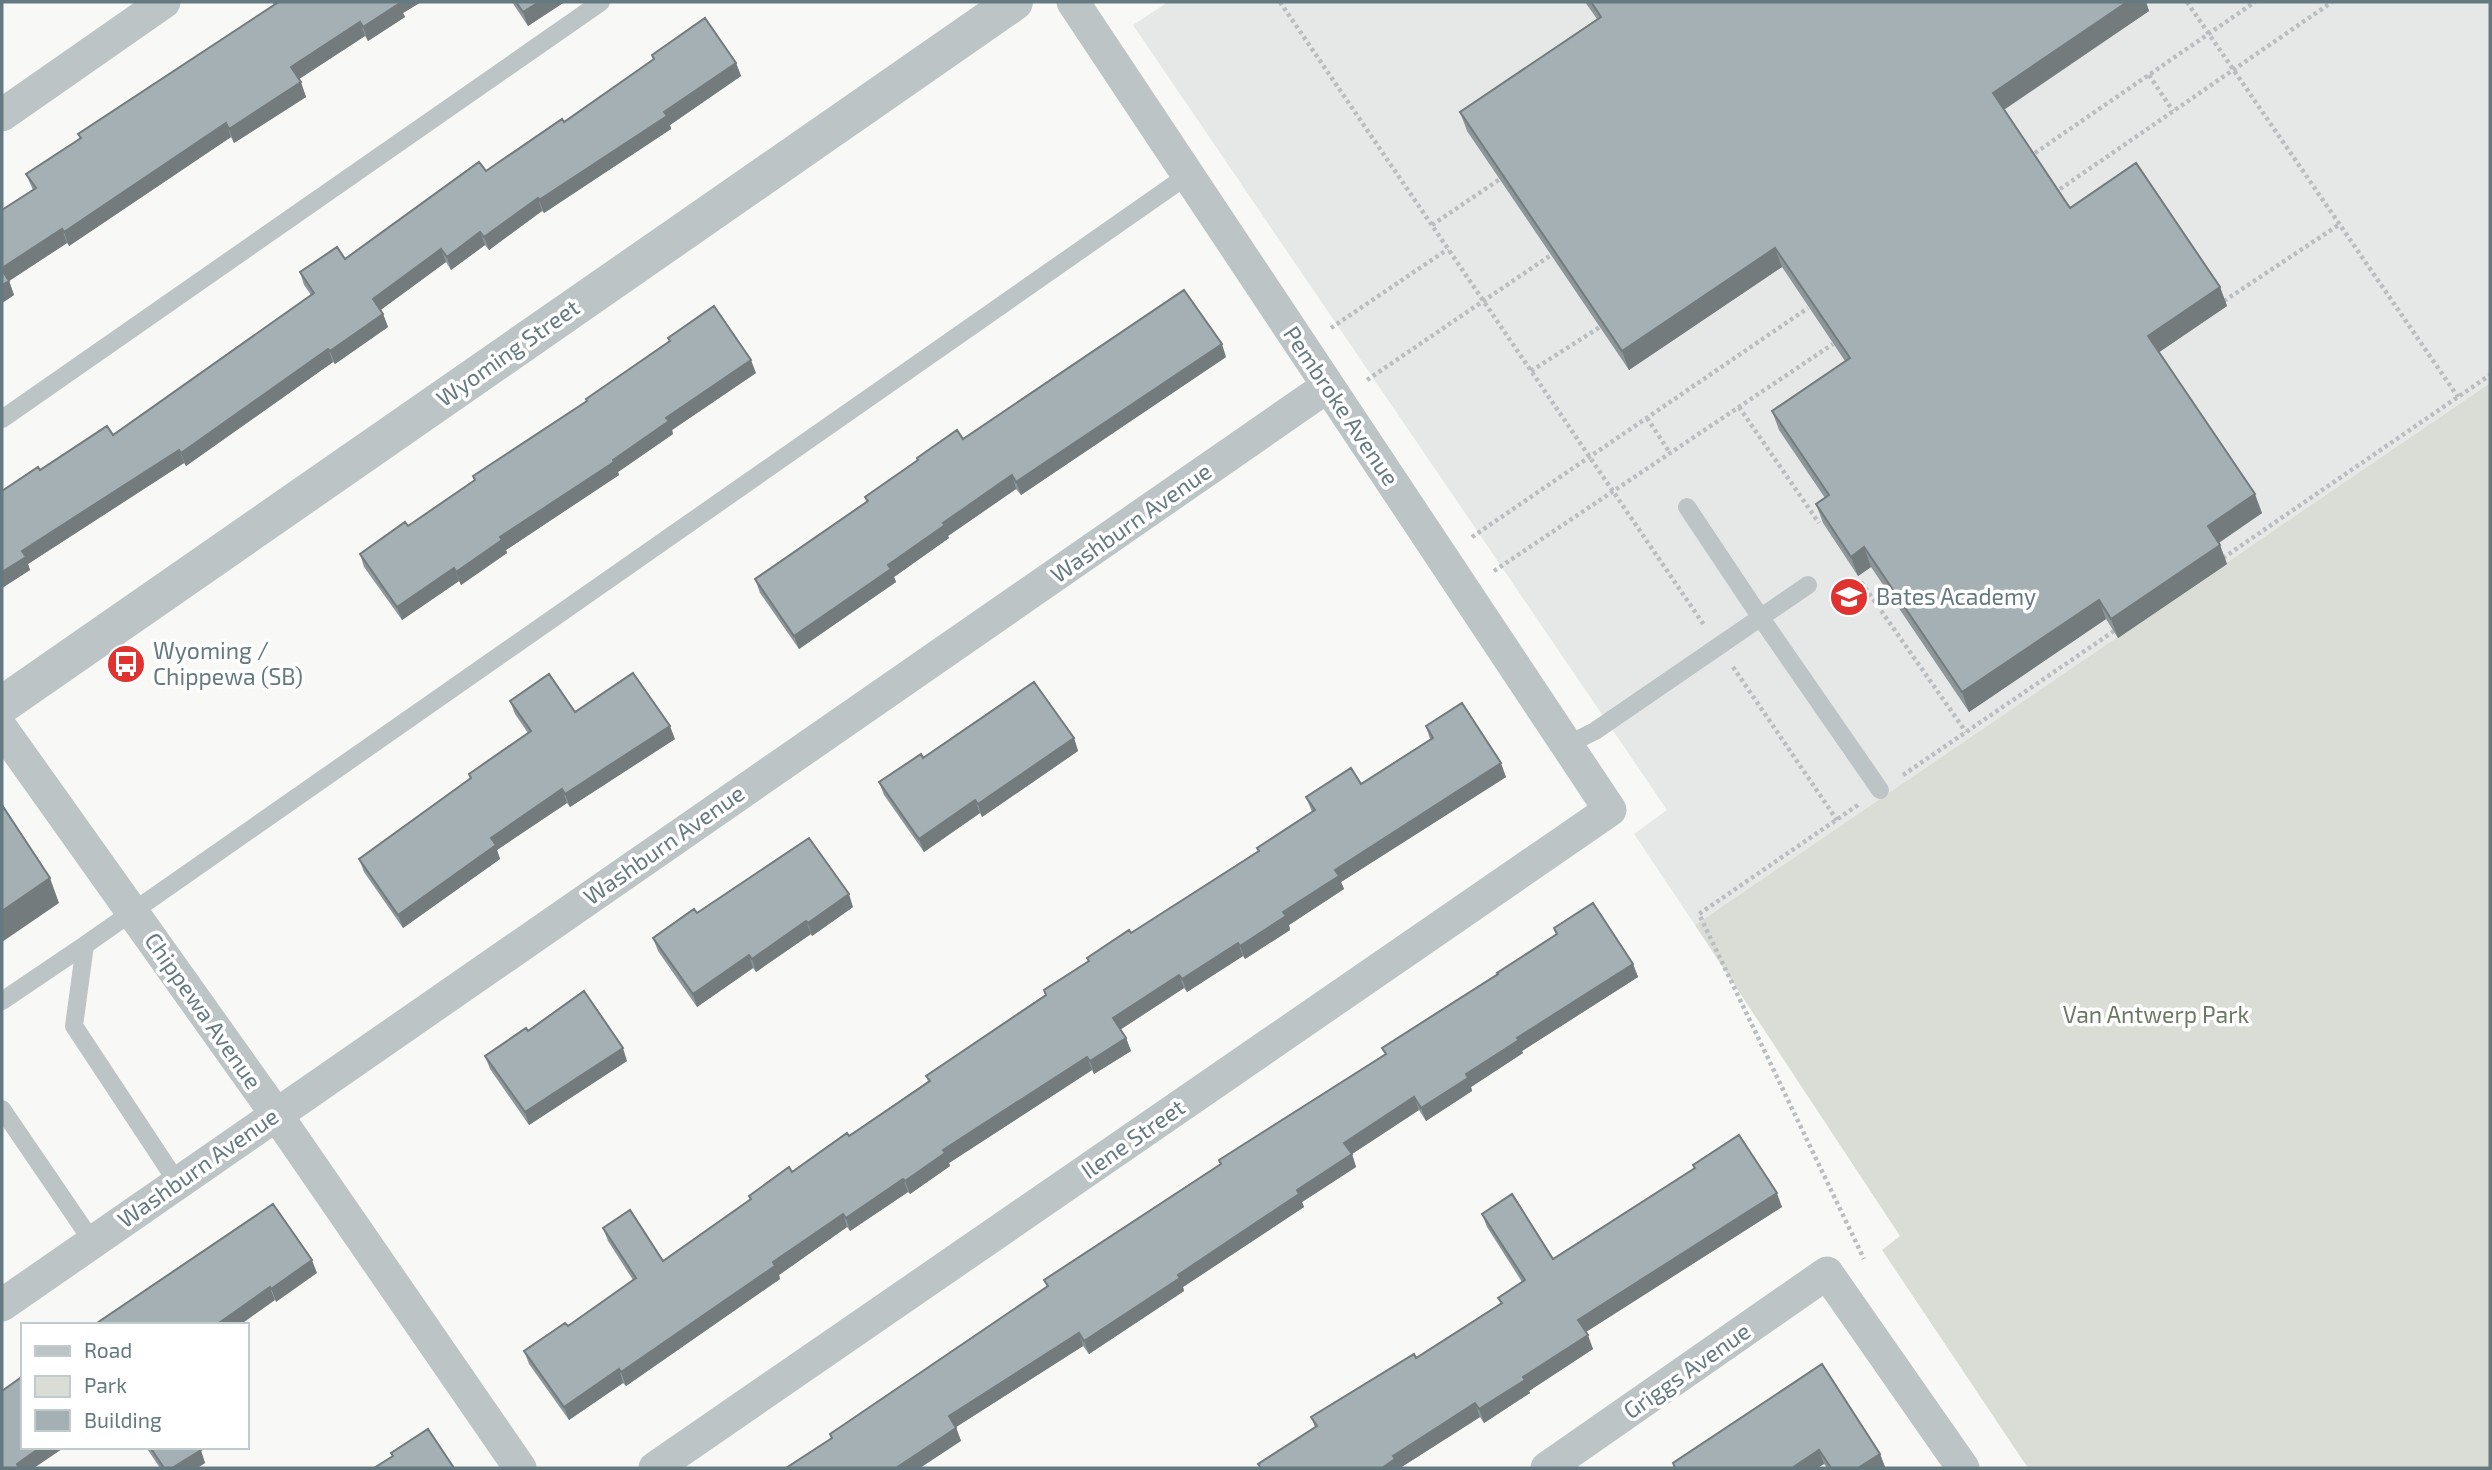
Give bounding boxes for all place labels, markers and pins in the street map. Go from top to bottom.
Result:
school or university icon: Bates Academy [1828,576,1870,618]
place label: Bates Academy [1876,582,2036,610]
place label: Wyoming / Chippewa (SB) [153,636,303,690]
bus stop icon: Wyoming / Chippewa (SB) [105,643,147,685]

